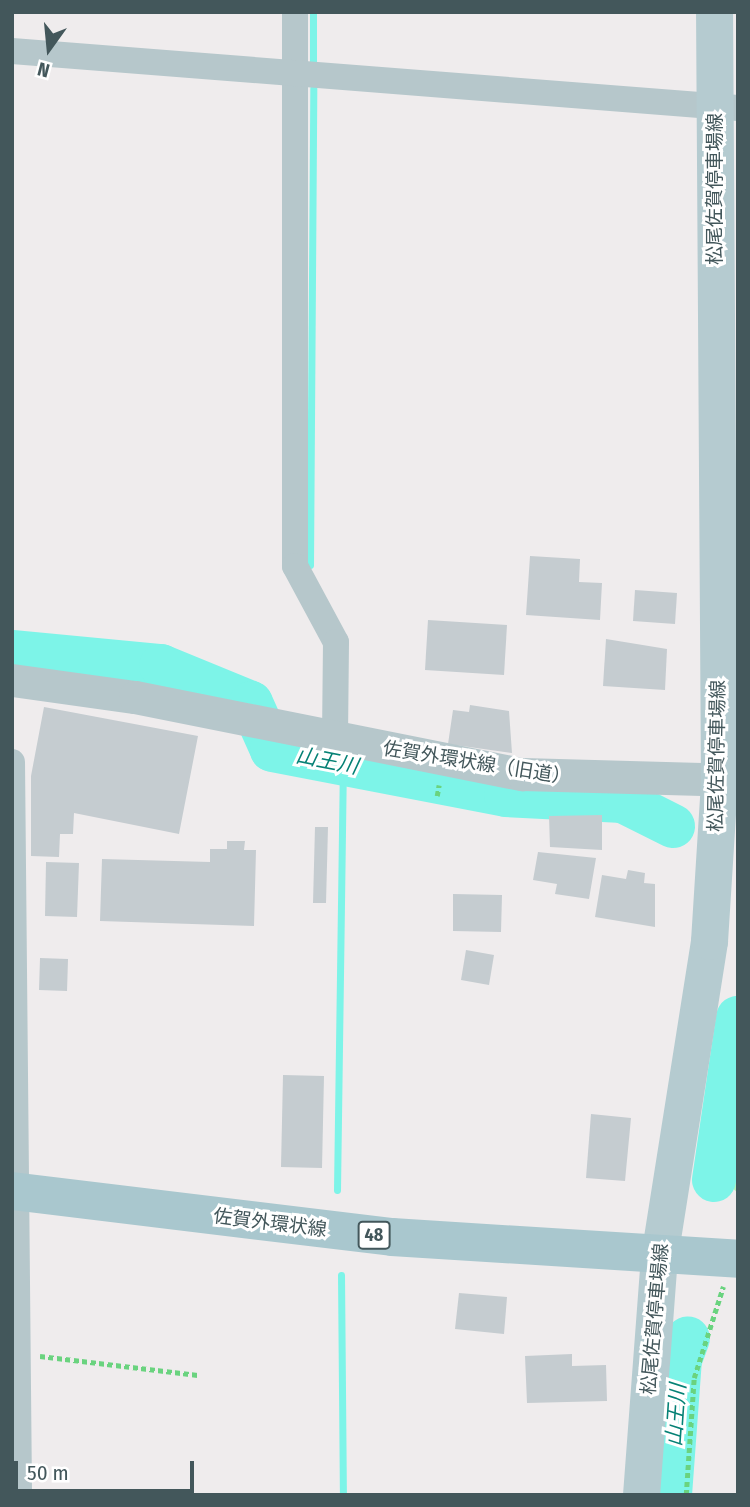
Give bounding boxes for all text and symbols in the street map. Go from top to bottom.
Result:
north arrow [14,14,84,84]
text: N [35,57,52,82]
street label: 松尾佐賀停車場線 [704,113,726,265]
street label: 松尾佐賀停車場線 [704,680,730,832]
street label: 佐賀外環状線（旧道） [381,737,573,789]
water label: 山王川 [294,743,360,779]
street label: 佐賀外環状線 [212,1205,328,1241]
road number: 48 [356,1220,392,1250]
street label: 松尾佐賀停車場線 [637,1242,673,1396]
water label: 山王川 [661,1383,691,1447]
scale bar [18,1448,198,1492]
text: 50 m [27,1460,69,1486]

